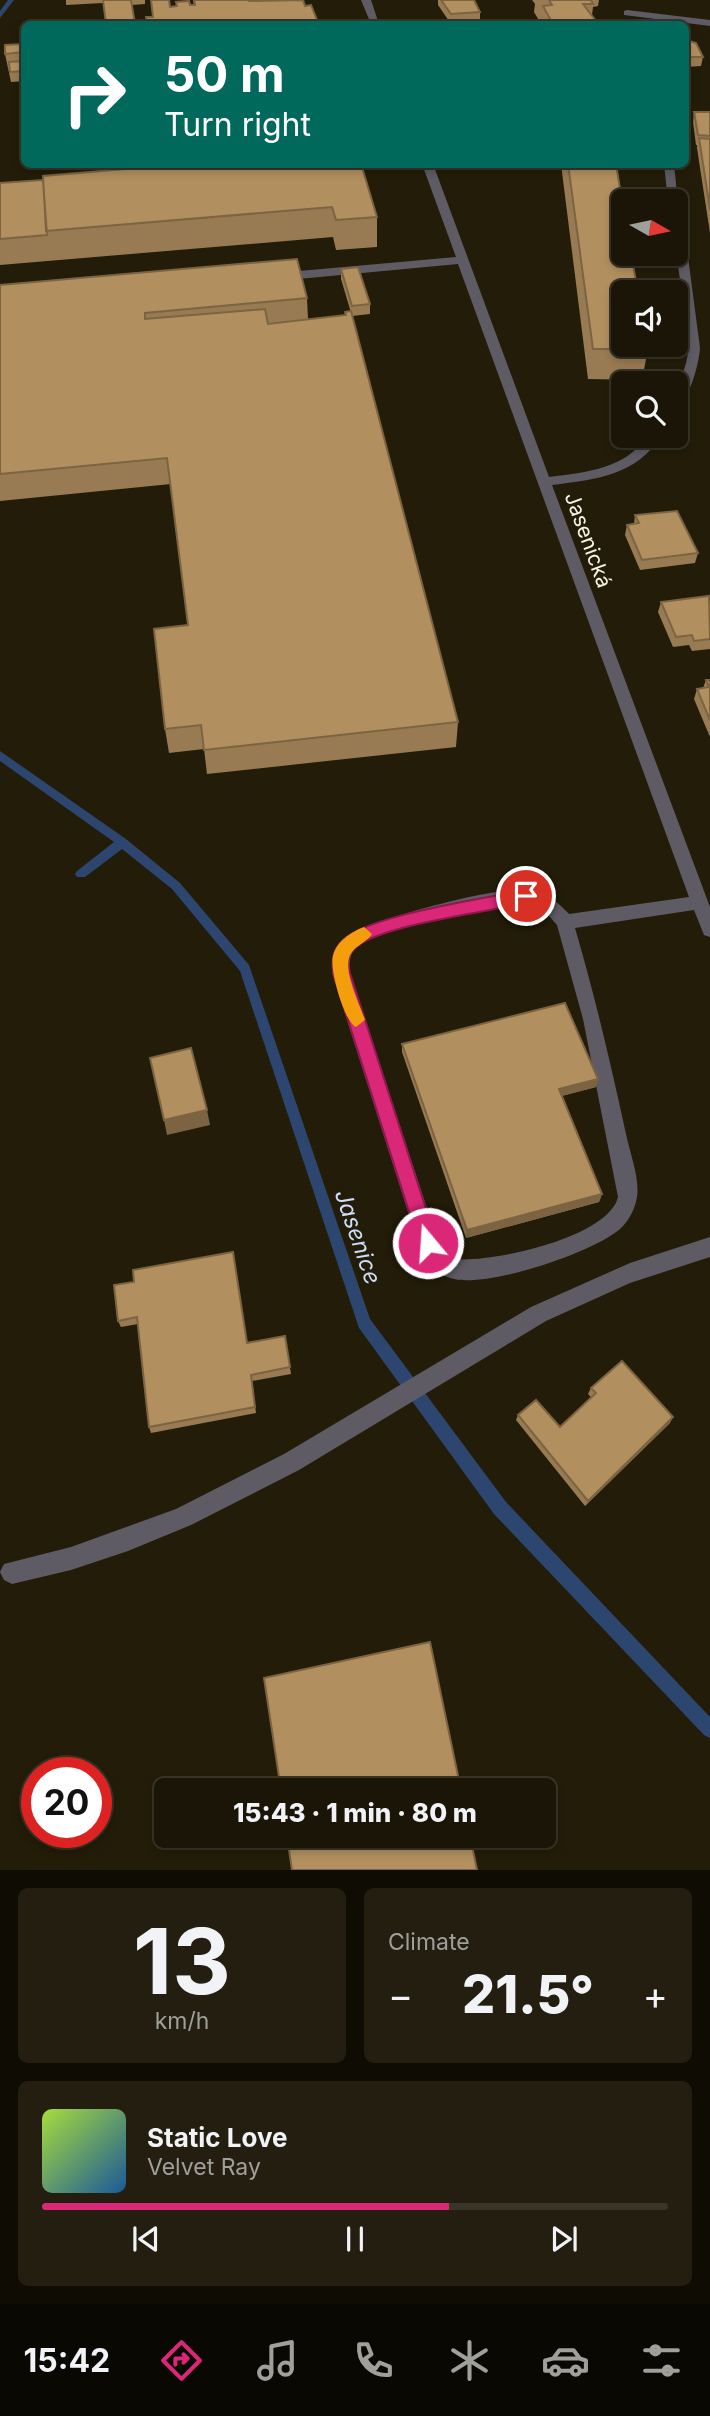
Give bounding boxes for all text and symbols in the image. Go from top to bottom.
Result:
text: 50 m [164,45,285,104]
icon: right [49,49,140,140]
text: Turn right [164,105,311,144]
north arrow [611,189,688,266]
map controls [611,189,688,448]
button: sound [611,280,688,357]
button: search [611,371,688,448]
street label: Jasenická [560,489,617,591]
pin [496,866,556,926]
icon: arrive [507,877,545,915]
water label: Jasenice [329,1186,387,1288]
position arrow [391,1206,465,1280]
speed limit sign: 20 [21,1757,112,1848]
text: 15:43 · 1 min · 80 m [233,1797,477,1828]
text: 13 [133,1906,231,2016]
text: Climate [388,1928,470,1956]
text: 21.5° [462,1963,594,2026]
text: − [388,1972,413,2018]
text: + [643,1972,668,2018]
text: km/h [155,2007,209,2035]
text: Static Love [147,2122,288,2153]
text: Velvet Ray [147,2153,261,2181]
icon: previous [127,2220,165,2258]
icon: pause [336,2220,374,2258]
icon: next [545,2220,583,2258]
icon: directions [157,2336,206,2385]
icon: music [253,2336,302,2385]
icon: phone [349,2336,398,2385]
icon: climate [445,2336,494,2385]
icon: car [541,2336,590,2385]
icon: filters [637,2336,686,2385]
text: 15:42 [24,2341,110,2380]

